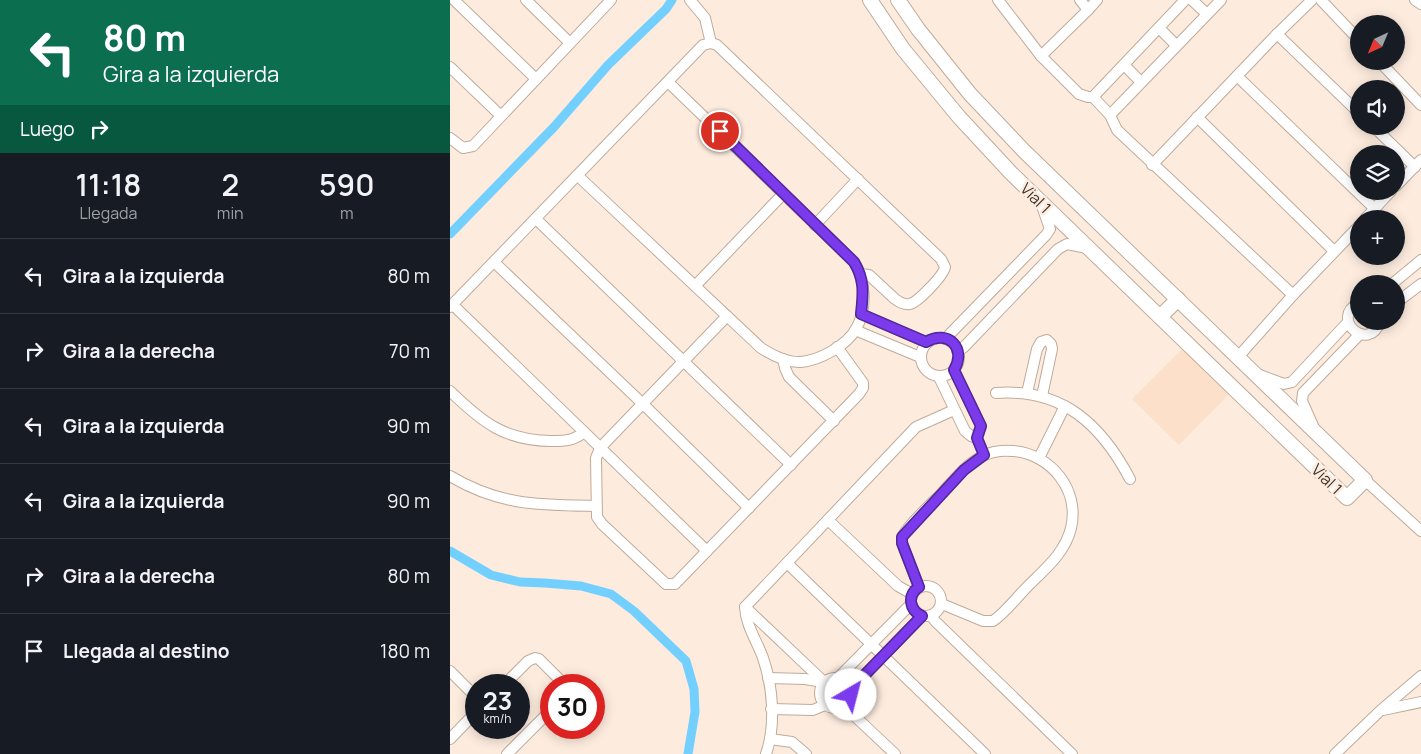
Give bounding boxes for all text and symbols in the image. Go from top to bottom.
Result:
text: 80 m [103,14,186,62]
north arrow [1350,15,1405,70]
map controls [1350,15,1405,330]
icon: left [20,20,85,85]
text: Gira a la izquierda [103,59,279,89]
button: sound [1350,80,1405,135]
pin [699,110,741,152]
icon: right [85,115,113,143]
text: Luego [20,116,75,142]
icon: arrive [706,117,734,145]
button: layers [1350,145,1405,200]
text: 11:18 [75,164,141,205]
text: 2 [221,164,239,205]
text: 590 [319,164,375,205]
street label: Vial 1 [1016,178,1056,218]
text: Llegada [79,202,137,224]
text: min [217,202,244,224]
text: m [340,202,354,224]
button: + [1350,210,1405,265]
icon: left [20,262,48,290]
text: Gira a la izquierda [63,263,224,289]
text: 80 m [387,263,430,289]
button: − [1350,275,1405,330]
icon: right [20,337,48,365]
text: Gira a la derecha [63,338,215,364]
text: 70 m [389,338,430,364]
icon: left [20,412,48,440]
text: Gira a la izquierda [63,413,224,439]
text: 90 m [387,413,430,439]
street label: Vial 1 [1307,459,1347,499]
icon: left [20,487,48,515]
text: Gira a la izquierda [63,488,224,514]
text: 90 m [387,488,430,514]
icon: right [20,562,48,590]
text: Gira a la derecha [63,563,215,589]
text: 80 m [387,563,430,589]
icon: arrive [20,637,48,665]
text: Llegada al destino [63,638,230,664]
text: 180 m [380,638,430,664]
position arrow [824,668,876,720]
speed limit sign: 30 [540,674,605,739]
text: 23 [483,683,512,718]
text: km/h [484,710,511,727]

